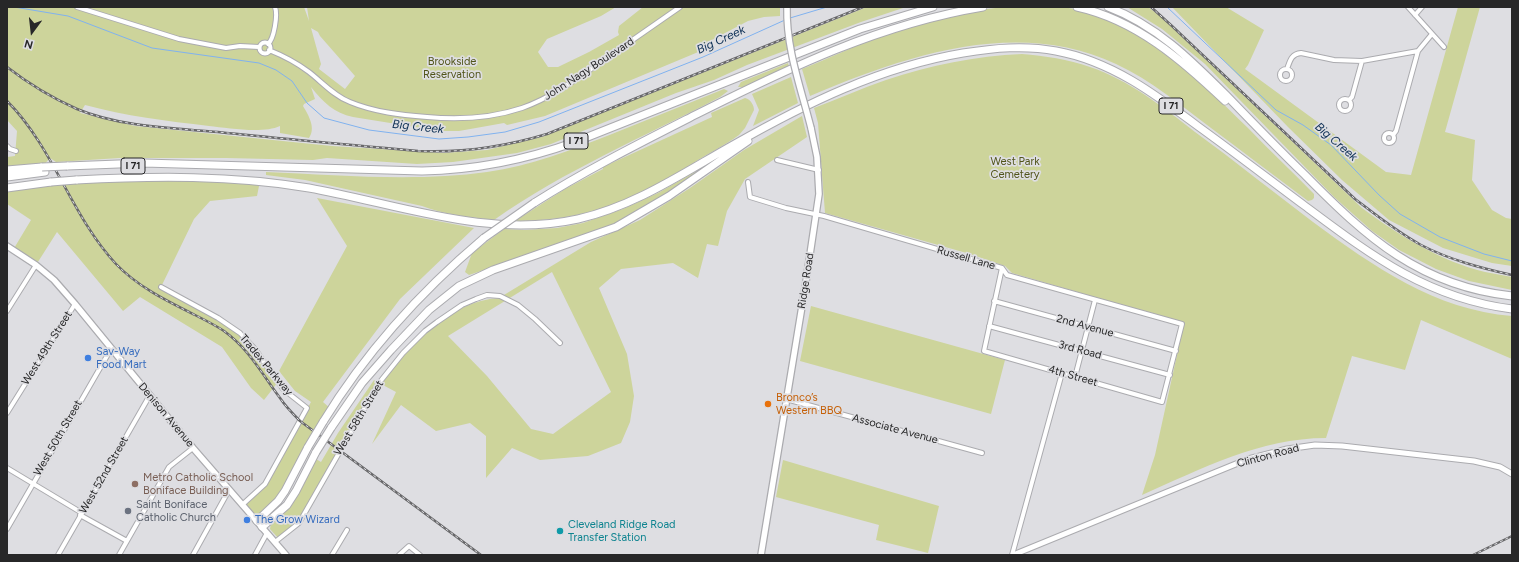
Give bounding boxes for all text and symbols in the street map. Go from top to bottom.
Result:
north arrow [12,12,52,52]
water label: Big Creek [694,23,748,57]
street label: John Nagy Boulevard [541,35,637,103]
text: N [23,37,35,51]
park label: Brookside Reservation [423,55,481,81]
road number: I 71 [1159,98,1183,114]
water label: Big Creek [391,117,445,137]
water label: Big Creek [1312,120,1360,164]
road number: I 71 [564,133,588,149]
park label: West Park Cemetery [990,155,1040,181]
road number: I 71 [121,158,145,174]
street label: Russell Lane [935,243,997,273]
street label: Ridge Road [795,252,817,310]
street label: West 49th Street [19,308,75,388]
street label: 2nd Avenue [1055,312,1115,340]
street label: Tradex Parkway [237,332,295,398]
street label: 3rd Road [1057,338,1103,362]
place label: Sav-Way Food Mart [96,345,147,371]
marker: Sav-Way Food Mart [83,353,93,363]
street label: 4th Street [1047,363,1099,389]
street label: West 58th Street [331,378,387,458]
street label: Denison Avenue [135,380,197,450]
place label: Bronco’s Western BBQ [776,391,842,417]
street label: West 50th Street [31,398,85,478]
marker: Bronco’s Western BBQ [763,399,773,409]
street label: Associate Avenue [851,411,939,447]
street label: West 52nd Street [77,434,131,516]
street label: Clinton Road [1236,441,1300,471]
place label: Metro Catholic School Boniface Building [143,471,253,497]
marker: Metro Catholic School Boniface Building [130,479,140,489]
place label: Saint Boniface Catholic Church [136,498,216,524]
marker: Saint Boniface Catholic Church [123,506,133,516]
place label: The Grow Wizard [255,513,340,527]
marker: The Grow Wizard [242,515,252,525]
place label: Cleveland Ridge Road Transfer Station [568,518,676,544]
marker: Cleveland Ridge Road Transfer Station [555,526,565,536]

